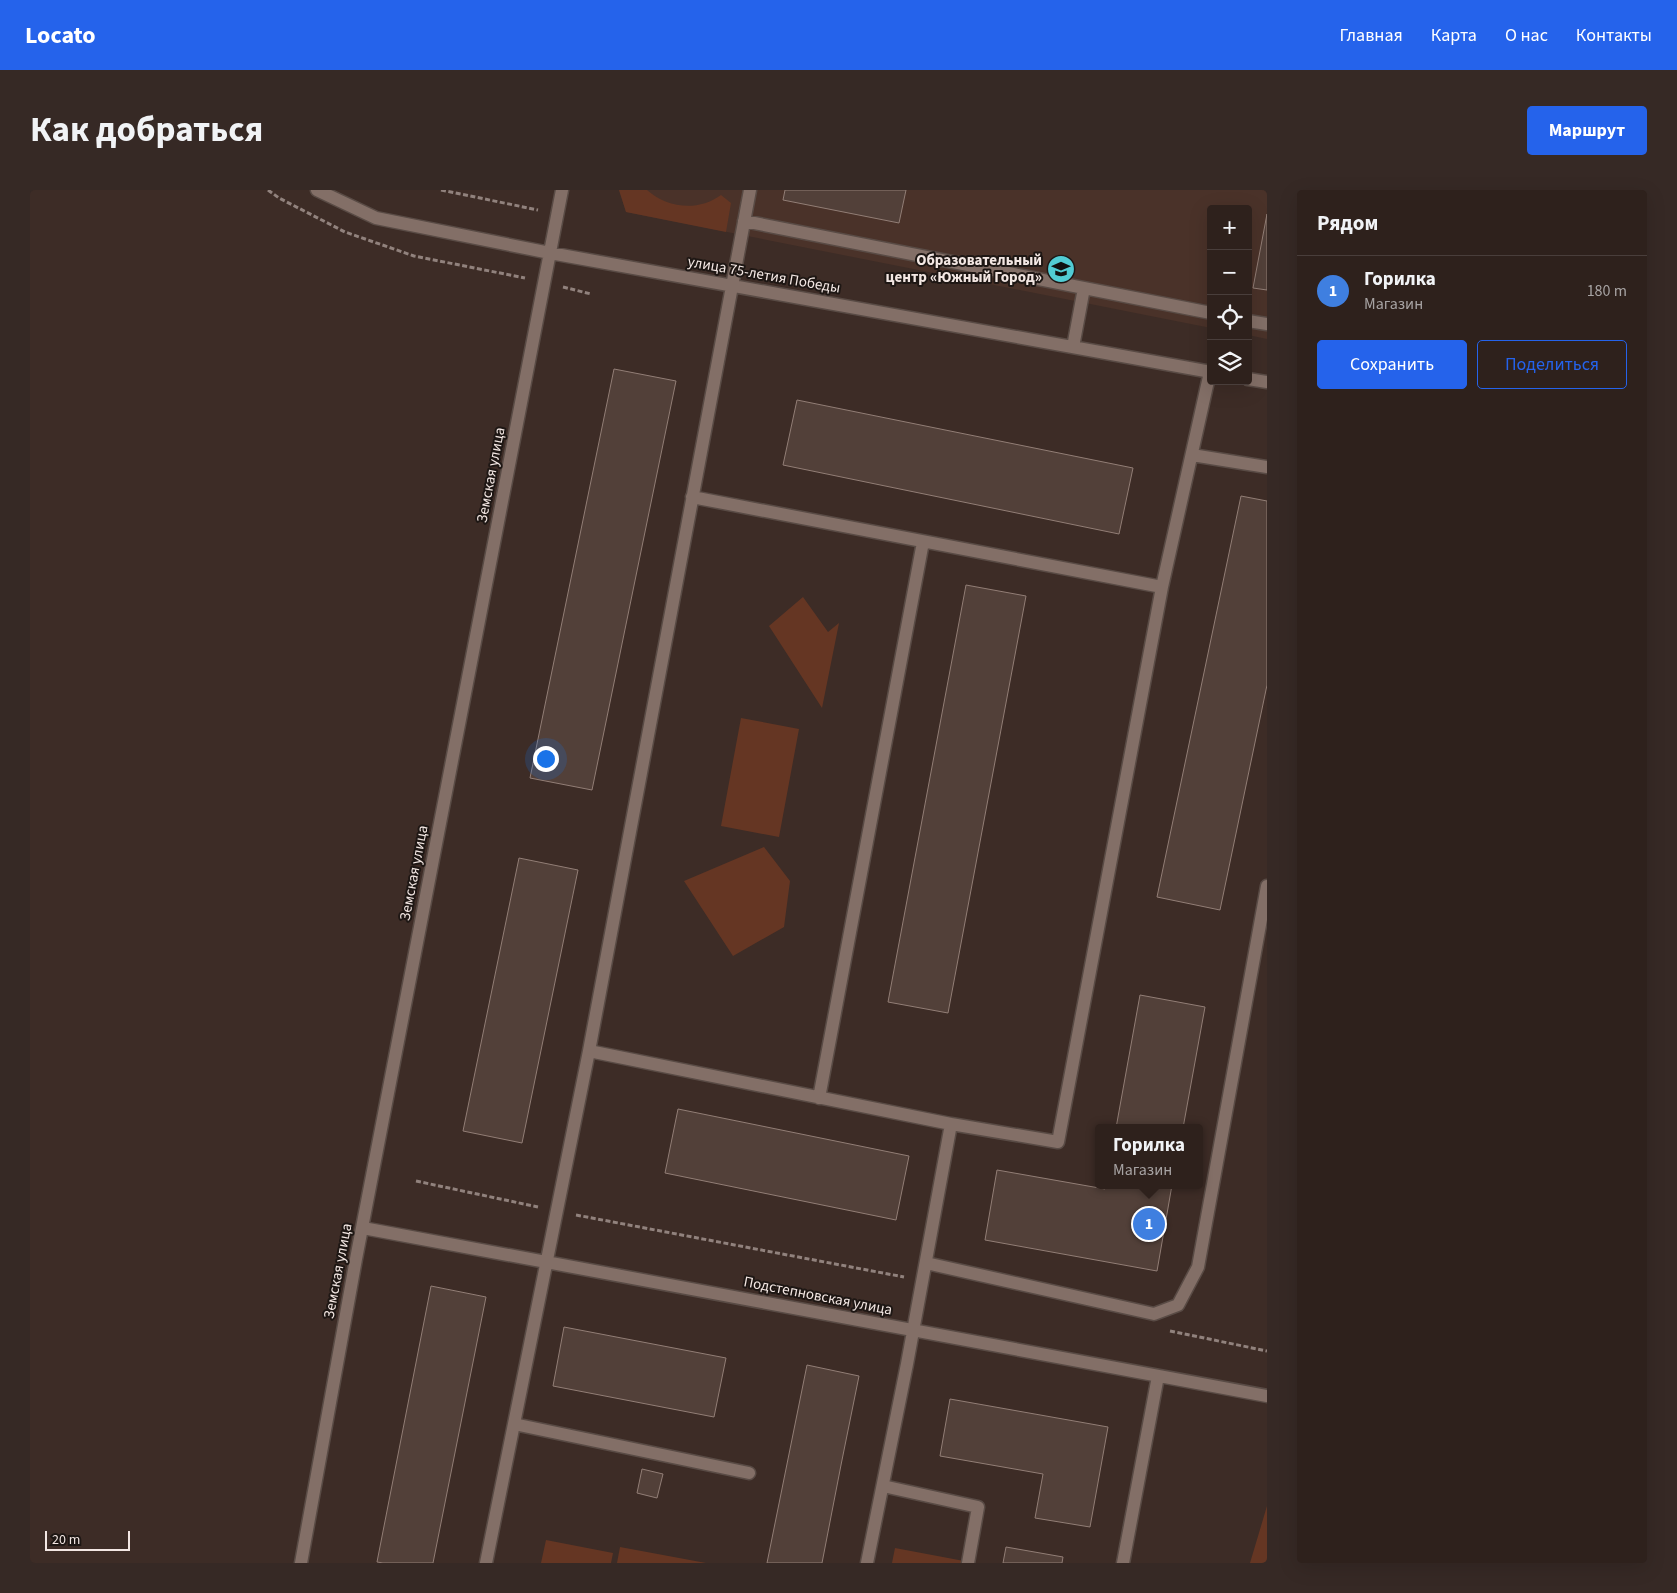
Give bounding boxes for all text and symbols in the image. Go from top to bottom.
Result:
text: Locato [25,18,96,53]
text: Главная [1340,23,1403,48]
text: Карта [1431,23,1477,48]
text: О нас [1505,23,1548,48]
text: Контакты [1576,23,1652,48]
text: Как добраться [30,105,263,155]
button: Маршрут [1527,106,1647,155]
map controls [1207,205,1252,385]
button: + [1207,205,1252,250]
text: Рядом [1317,208,1378,238]
place label: Образовательный центр «Южный Город» [886,250,1042,288]
button: − [1207,250,1252,295]
street label: улица 75-летия Победы [686,251,842,299]
school or university icon: Образовательный центр «Южный Город» [1046,254,1076,284]
text: Горилка [1364,266,1436,293]
text: 1 [1329,280,1337,302]
text: 180 m [1587,280,1627,302]
text: Магазин [1364,293,1423,315]
button: locate [1207,295,1252,340]
button: layers [1207,340,1252,385]
button: Сохранить [1317,340,1467,389]
button: Поделиться [1477,340,1627,389]
street label: Земская улица [471,425,511,525]
your location [533,746,559,772]
street label: Земская улица [394,823,434,923]
popup [1095,1124,1203,1189]
text: Горилка [1113,1132,1185,1159]
text: Магазин [1113,1159,1172,1181]
pin: 1 [1133,1205,1165,1243]
street label: Земская улица [318,1221,358,1321]
street label: Подстепновская улица [742,1271,894,1321]
scale bar [45,1528,130,1551]
text: 20 m [52,1530,80,1550]

